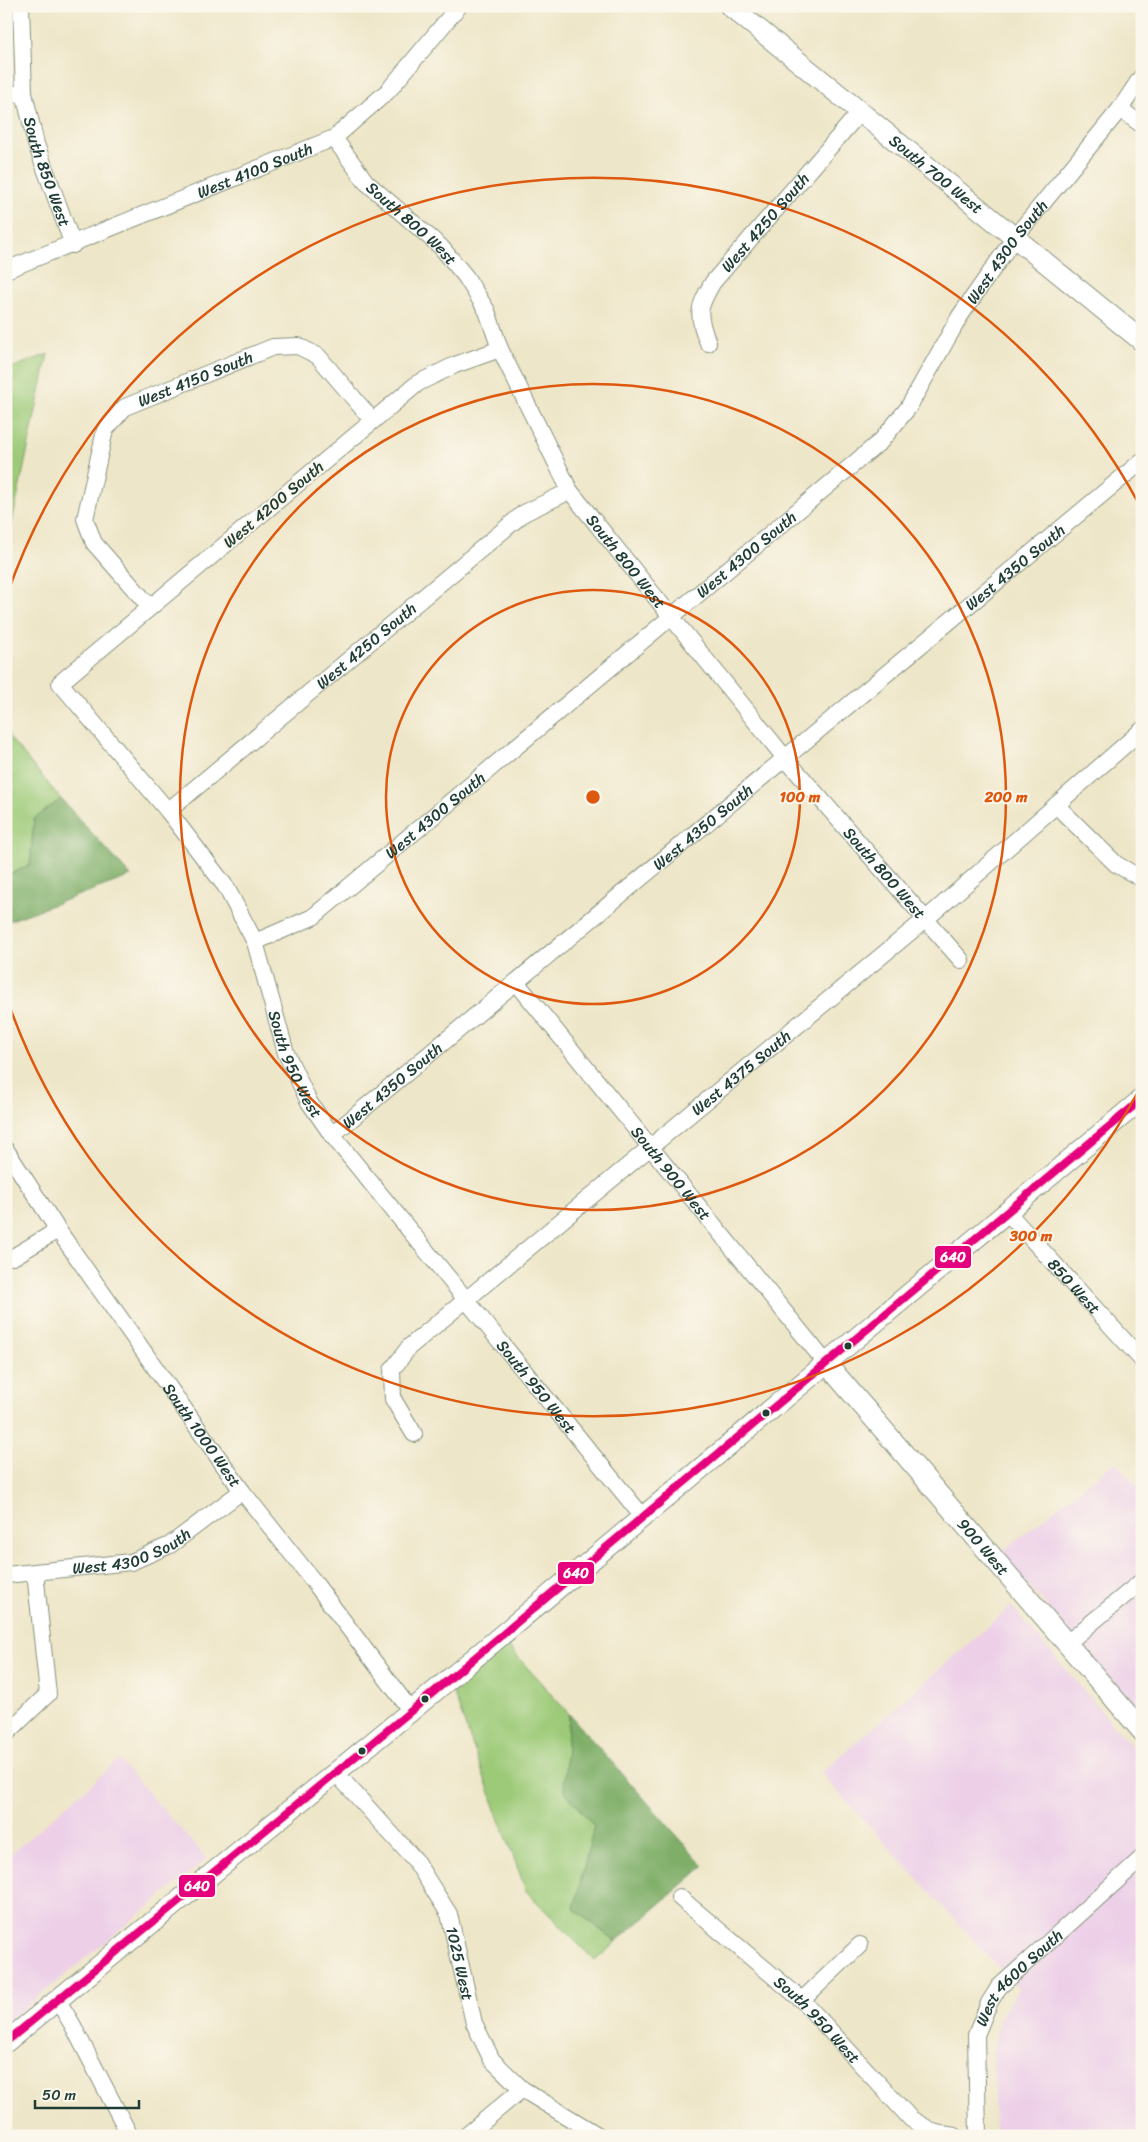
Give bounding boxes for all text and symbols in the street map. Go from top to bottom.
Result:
street label: South 850 West [15,114,79,231]
street label: South 700 West [882,127,990,222]
street label: West 4100 South [193,134,317,207]
street label: West 4250 South [713,166,817,279]
street label: South 800 West [359,174,465,272]
street label: West 4300 South [958,193,1055,310]
street label: West 4150 South [133,343,257,415]
street label: West 4200 South [216,453,330,556]
street label: West 4300 South [689,503,803,606]
street label: South 800 West [578,507,673,615]
street label: West 4350 South [958,517,1072,618]
street label: West 4250 South [309,595,423,697]
street label: West 4300 South [378,764,492,866]
street label: West 4350 South [646,776,760,878]
text: 100 m [780,784,821,810]
text: 200 m [983,784,1028,810]
centre of rings [584,788,602,806]
street label: South 800 West [836,820,933,926]
street label: South 950 West [260,1007,330,1125]
street label: West 4375 South [684,1022,798,1123]
street label: West 4350 South [335,1035,449,1136]
street label: South 900 West [623,1119,719,1227]
text: 300 m [1009,1223,1053,1249]
line badge: 640 [934,1245,972,1269]
text: 640 [939,1245,966,1270]
street label: 850 West [1040,1251,1108,1321]
street label: South 950 West [489,1333,584,1441]
unlabelled marker [843,1341,853,1351]
street label: South 1000 West [155,1377,249,1494]
unlabelled marker [761,1408,771,1418]
street label: 900 West [950,1511,1017,1583]
street label: West 4300 South [71,1520,197,1583]
line badge: 640 [557,1561,595,1585]
text: 640 [562,1561,589,1586]
unlabelled marker [420,1694,430,1704]
unlabelled marker [357,1746,367,1756]
line badge: 640 [178,1874,216,1898]
text: 640 [183,1874,210,1899]
street label: West 4600 South [967,1922,1070,2031]
street label: 1025 West [437,1924,482,2003]
street label: South 950 West [767,1968,868,2071]
scale bar [35,2077,139,2109]
text: 50 m [42,2082,77,2108]

